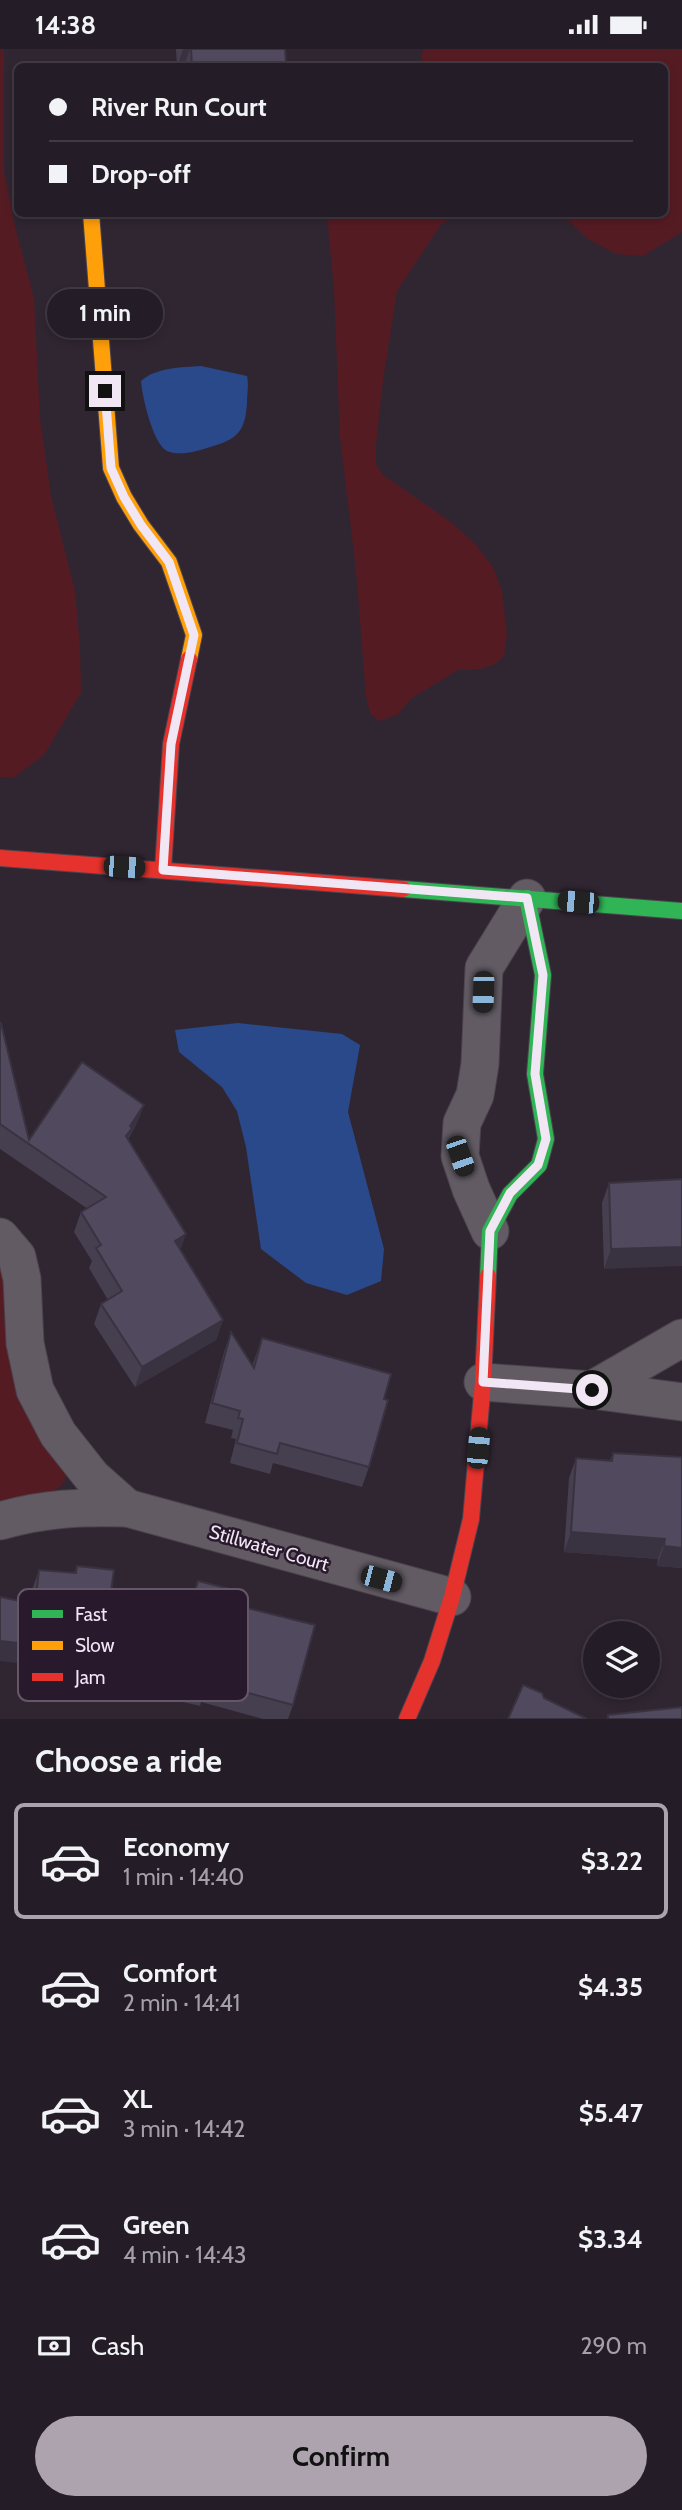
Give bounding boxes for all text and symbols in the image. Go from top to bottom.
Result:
text: 14:38 [35,9,96,41]
text: River Run Court [91,91,267,123]
text: Drop-off [91,158,191,190]
callout: 1 min [47,289,163,339]
text: 1 min [79,299,131,327]
route end [89,375,121,407]
car [103,855,146,879]
car [557,890,600,914]
car [472,971,495,1013]
car [444,1133,477,1179]
route start [576,1374,608,1406]
car [466,1426,491,1470]
street label: Stillwater Court [207,1520,332,1576]
car [358,1563,405,1595]
legend [18,1589,248,1701]
text: Fast [75,1603,108,1626]
map controls [583,1621,660,1698]
button: layers [583,1621,660,1698]
text: Slow [75,1634,115,1657]
text: Jam [74,1666,105,1689]
text: Choose a ride [35,1741,222,1780]
icon: car [39,1830,102,1893]
text: Economy [123,1831,229,1863]
text: $3.22 [581,1845,643,1877]
text: 1 min · 14:40 [123,1863,244,1891]
icon: car [39,1956,102,2019]
text: Comfort [123,1957,217,1989]
text: $4.35 [578,1971,643,2003]
text: 2 min · 14:41 [123,1989,240,2017]
icon: car [39,2082,102,2145]
text: XL [123,2083,152,2115]
text: $5.47 [579,2097,643,2129]
text: 3 min · 14:42 [123,2115,245,2143]
icon: car [39,2208,102,2271]
text: Green [123,2209,190,2241]
text: $3.34 [578,2223,643,2255]
text: 4 min · 14:43 [123,2241,247,2269]
icon: cash [35,2327,73,2365]
text: Cash [91,2330,144,2362]
text: 290 m [580,2332,647,2360]
button: Confirm [35,2416,647,2496]

